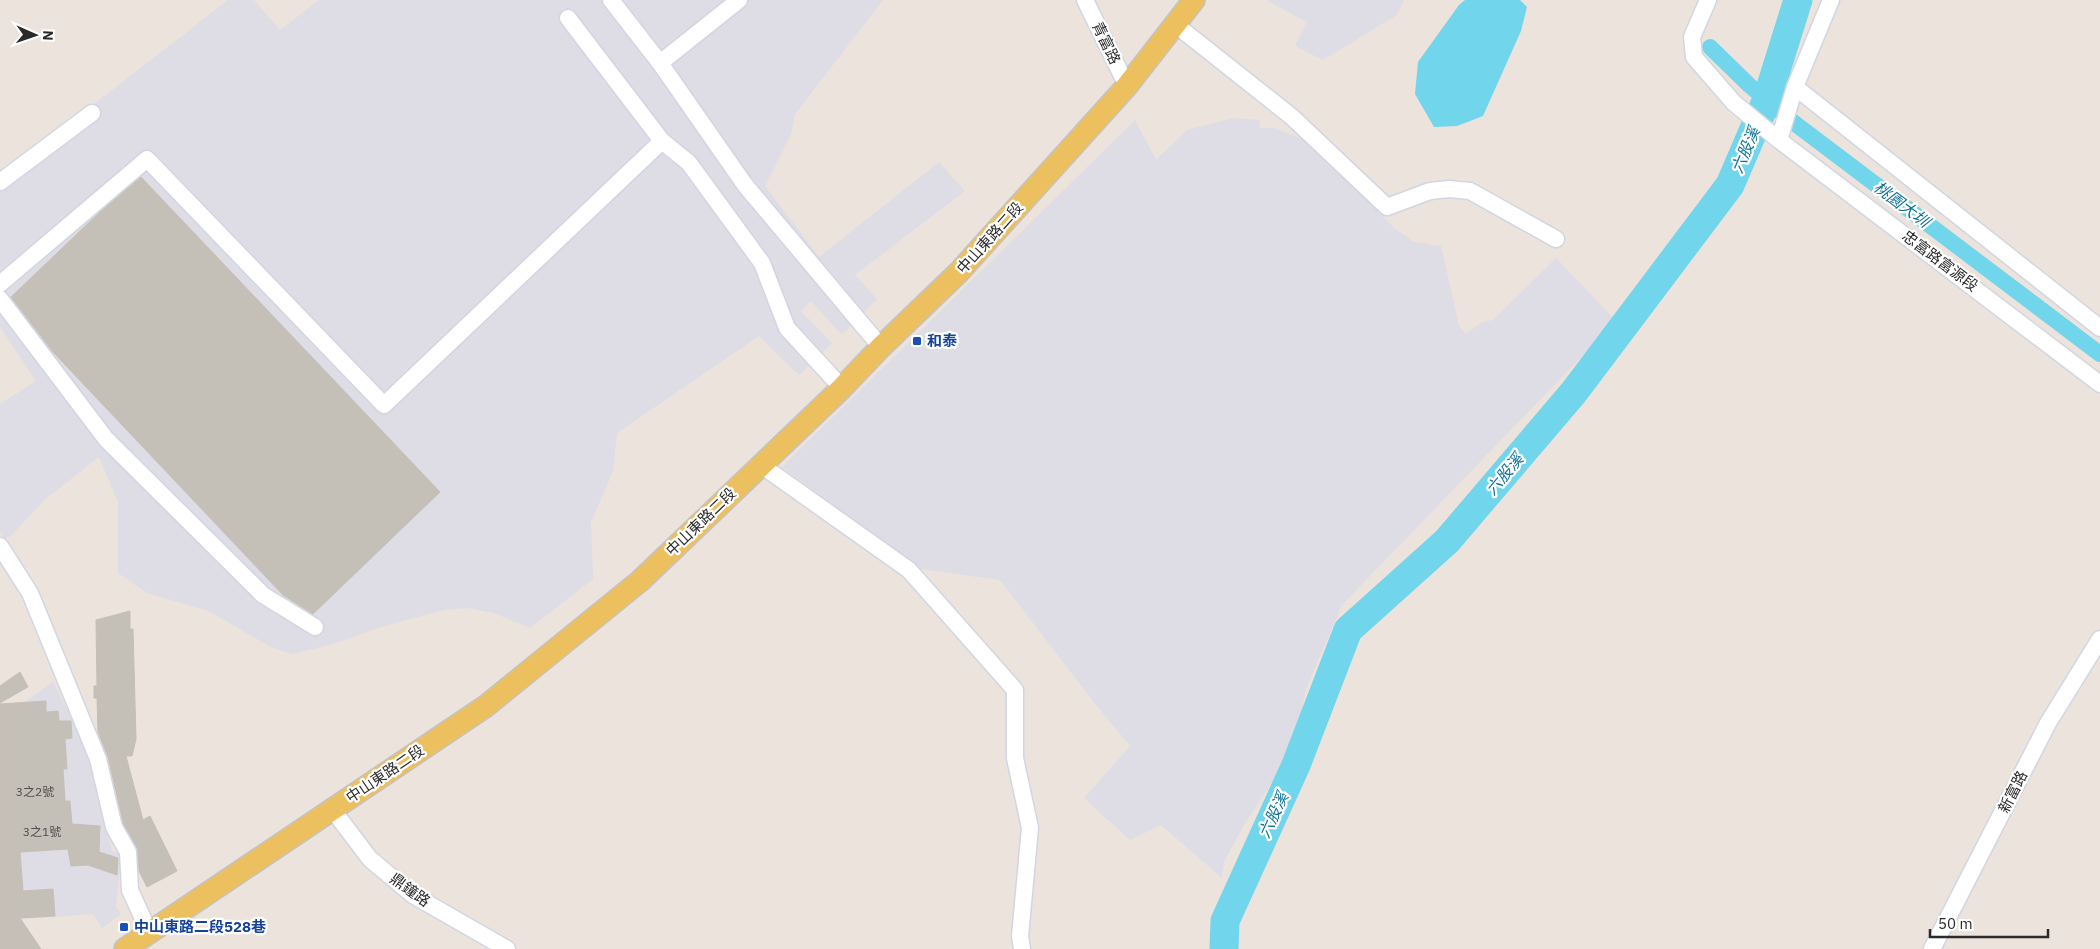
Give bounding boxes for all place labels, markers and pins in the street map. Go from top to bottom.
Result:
place label: 和泰 [927,331,958,350]
marker: 和泰 [911,335,923,347]
place label: 中山東路二段528巷 [134,917,266,936]
marker: 中山東路二段528巷 [118,921,130,933]

